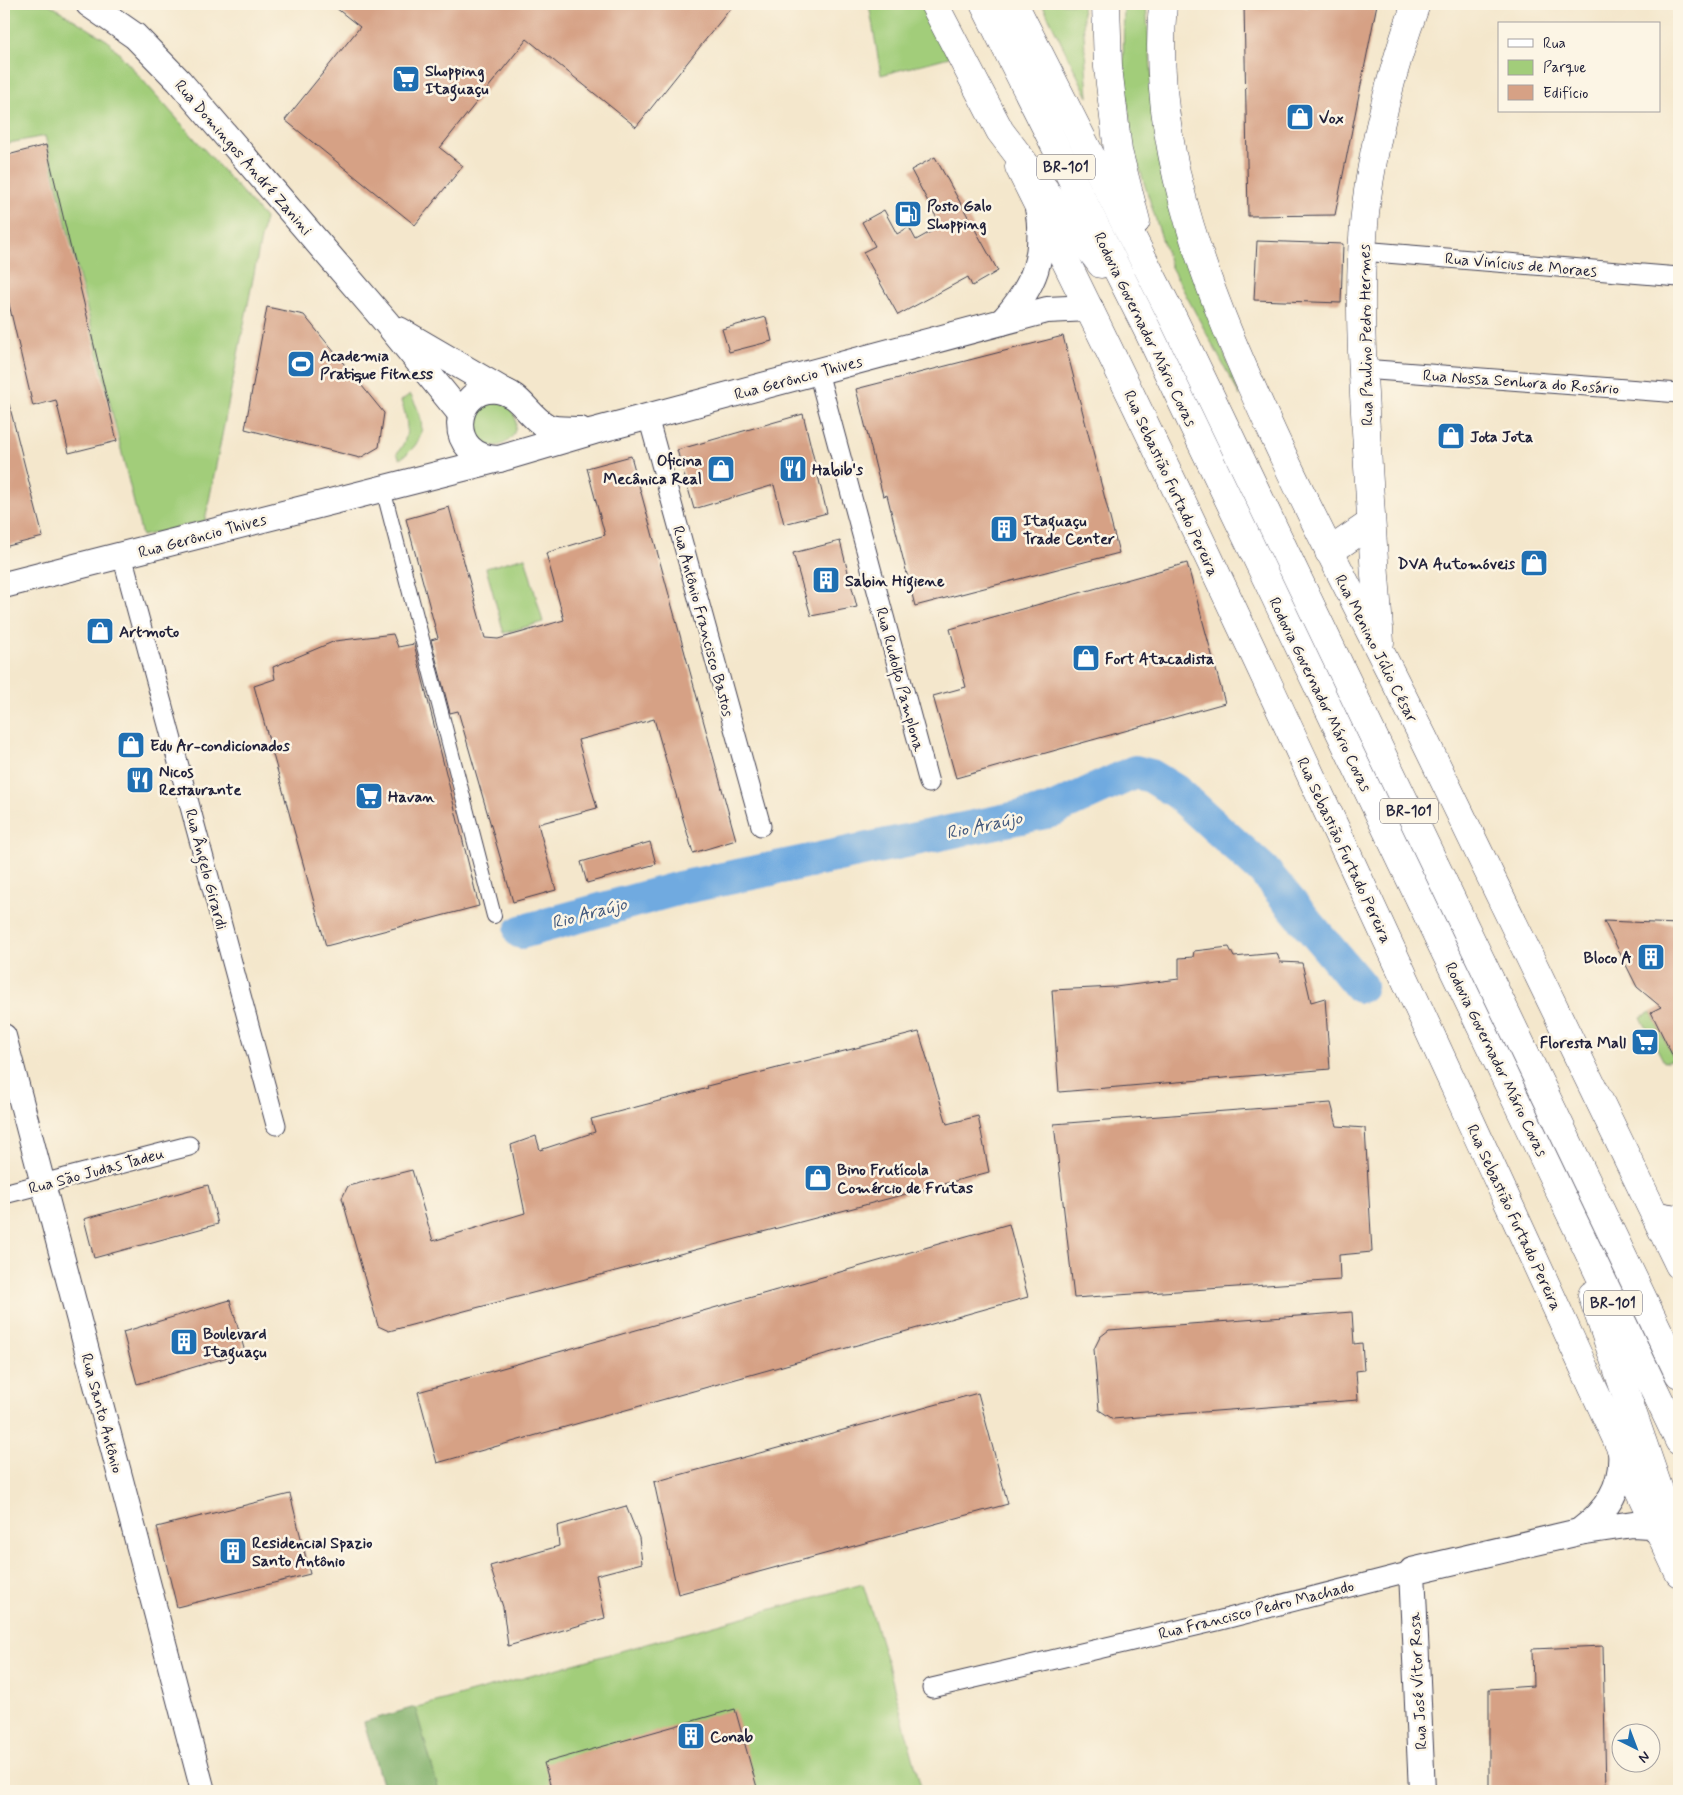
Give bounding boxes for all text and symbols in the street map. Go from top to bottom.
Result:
legend [1498,22,1660,112]
text: Rua [1543,34,1566,54]
text: Parque [1543,58,1586,78]
place label: Shopping Itaguaçu [425,61,489,102]
supermarket icon: Shopping Itaguaçu [391,64,421,94]
street label: Rua Domingos André Zanini [169,76,317,241]
text: Edifício [1543,84,1588,104]
shop icon: Vox [1285,102,1315,132]
place label: Vox [1319,108,1344,129]
road number: BR-101 [1037,154,1095,180]
place label: Posto Galo Shopping [927,196,992,236]
fuel station icon: Posto Galo Shopping [893,199,923,229]
street label: Rodovia Governador Mário Covas [1088,229,1201,430]
street label: Rua Paulino Pedro Hermes [1354,244,1379,426]
street label: Rua Vinícius de Moraes [1444,248,1598,283]
place label: Academia Pratique Fitness [320,346,433,385]
sports icon: Academia Pratique Fitness [286,349,316,379]
street label: Rua Gerôncio Thives [732,351,865,406]
street label: Rua Nossa Senhora do Rosário [1422,365,1620,400]
street label: Rua Sebastião Furtado Pereira [1118,387,1223,580]
shop icon: Jota Jota [1436,421,1466,451]
place label: Jota Jota [1470,427,1533,448]
place label: Oficina Mecânica Real [603,451,702,490]
shop icon: Oficina Mecânica Real [706,454,736,484]
restaurant icon: Habib's [778,454,808,484]
place label: Habib's [812,460,864,481]
street label: Rua Gerôncio Thives [136,509,269,564]
place label: Itaguaçu Trade Center [1023,511,1115,550]
building icon: Itaguaçu Trade Center [989,514,1019,544]
street label: Rua Antônio Francisco Bastos [667,524,738,719]
shop icon: DVA Automóveis [1519,548,1549,578]
place label: DVA Automóveis [1398,554,1516,575]
building icon: Sabin Higiene [811,565,841,595]
place label: Sabin Higiene [845,571,945,594]
street label: Rua Menino Júlio César [1329,571,1422,726]
street label: Rodovia Governador Mário Covas [1263,594,1376,795]
street label: Rua Rudolfo Pamplona [868,605,929,755]
shop icon: Artmoto [85,616,115,646]
place label: Artmoto [119,622,179,643]
shop icon: Fort Atacadista [1071,643,1101,673]
place label: Fort Atacadista [1105,649,1214,670]
shop icon: Edu Ar-condicionados [116,730,146,760]
place label: Edu Ar-condicionados [150,736,291,757]
street label: Rua Sebastião Furtado Pereira [1291,754,1396,947]
place label: Nicos Restaurante [159,762,241,801]
restaurant icon: Nicos Restaurante [125,765,155,795]
supermarket icon: Havan [354,781,384,811]
place label: Havan [388,787,435,808]
road number: BR-101 [1380,798,1438,824]
water label: Rio Araújo [944,806,1026,846]
street label: Rua Ângelo Girardi [178,807,232,932]
water label: Rio Araújo [549,892,631,936]
building icon: Bloco A [1636,942,1666,972]
place label: Bloco A [1584,948,1632,969]
street label: Rodovia Governador Mário Covas [1439,959,1552,1160]
supermarket icon: Floresta Mall [1630,1027,1660,1057]
place label: Floresta Mall [1540,1033,1626,1054]
street label: Rua Sebastião Furtado Pereira [1461,1121,1566,1314]
street label: Rua São Judas Tadeu [26,1143,167,1200]
place label: Bino Frutícola Comércio de Frutas [837,1160,973,1199]
shop icon: Bino Frutícola Comércio de Frutas [803,1163,833,1193]
road number: BR-101 [1584,1290,1642,1316]
place label: Boulevard Itaguaçu [203,1324,267,1365]
building icon: Boulevard Itaguaçu [169,1327,199,1357]
street label: Rua Santo Antônio [75,1351,128,1476]
place label: Residencial Spazio Santo Antônio [252,1533,372,1572]
building icon: Residencial Spazio Santo Antônio [218,1536,248,1566]
street label: Rua Francisco Pedro Machado [1156,1576,1356,1645]
street label: Rua José Vítor Rosa [1404,1611,1433,1750]
building icon: Conab [676,1721,706,1751]
north arrow [1610,1722,1660,1772]
place label: Conab [710,1727,754,1748]
text: N [1635,1747,1654,1767]

